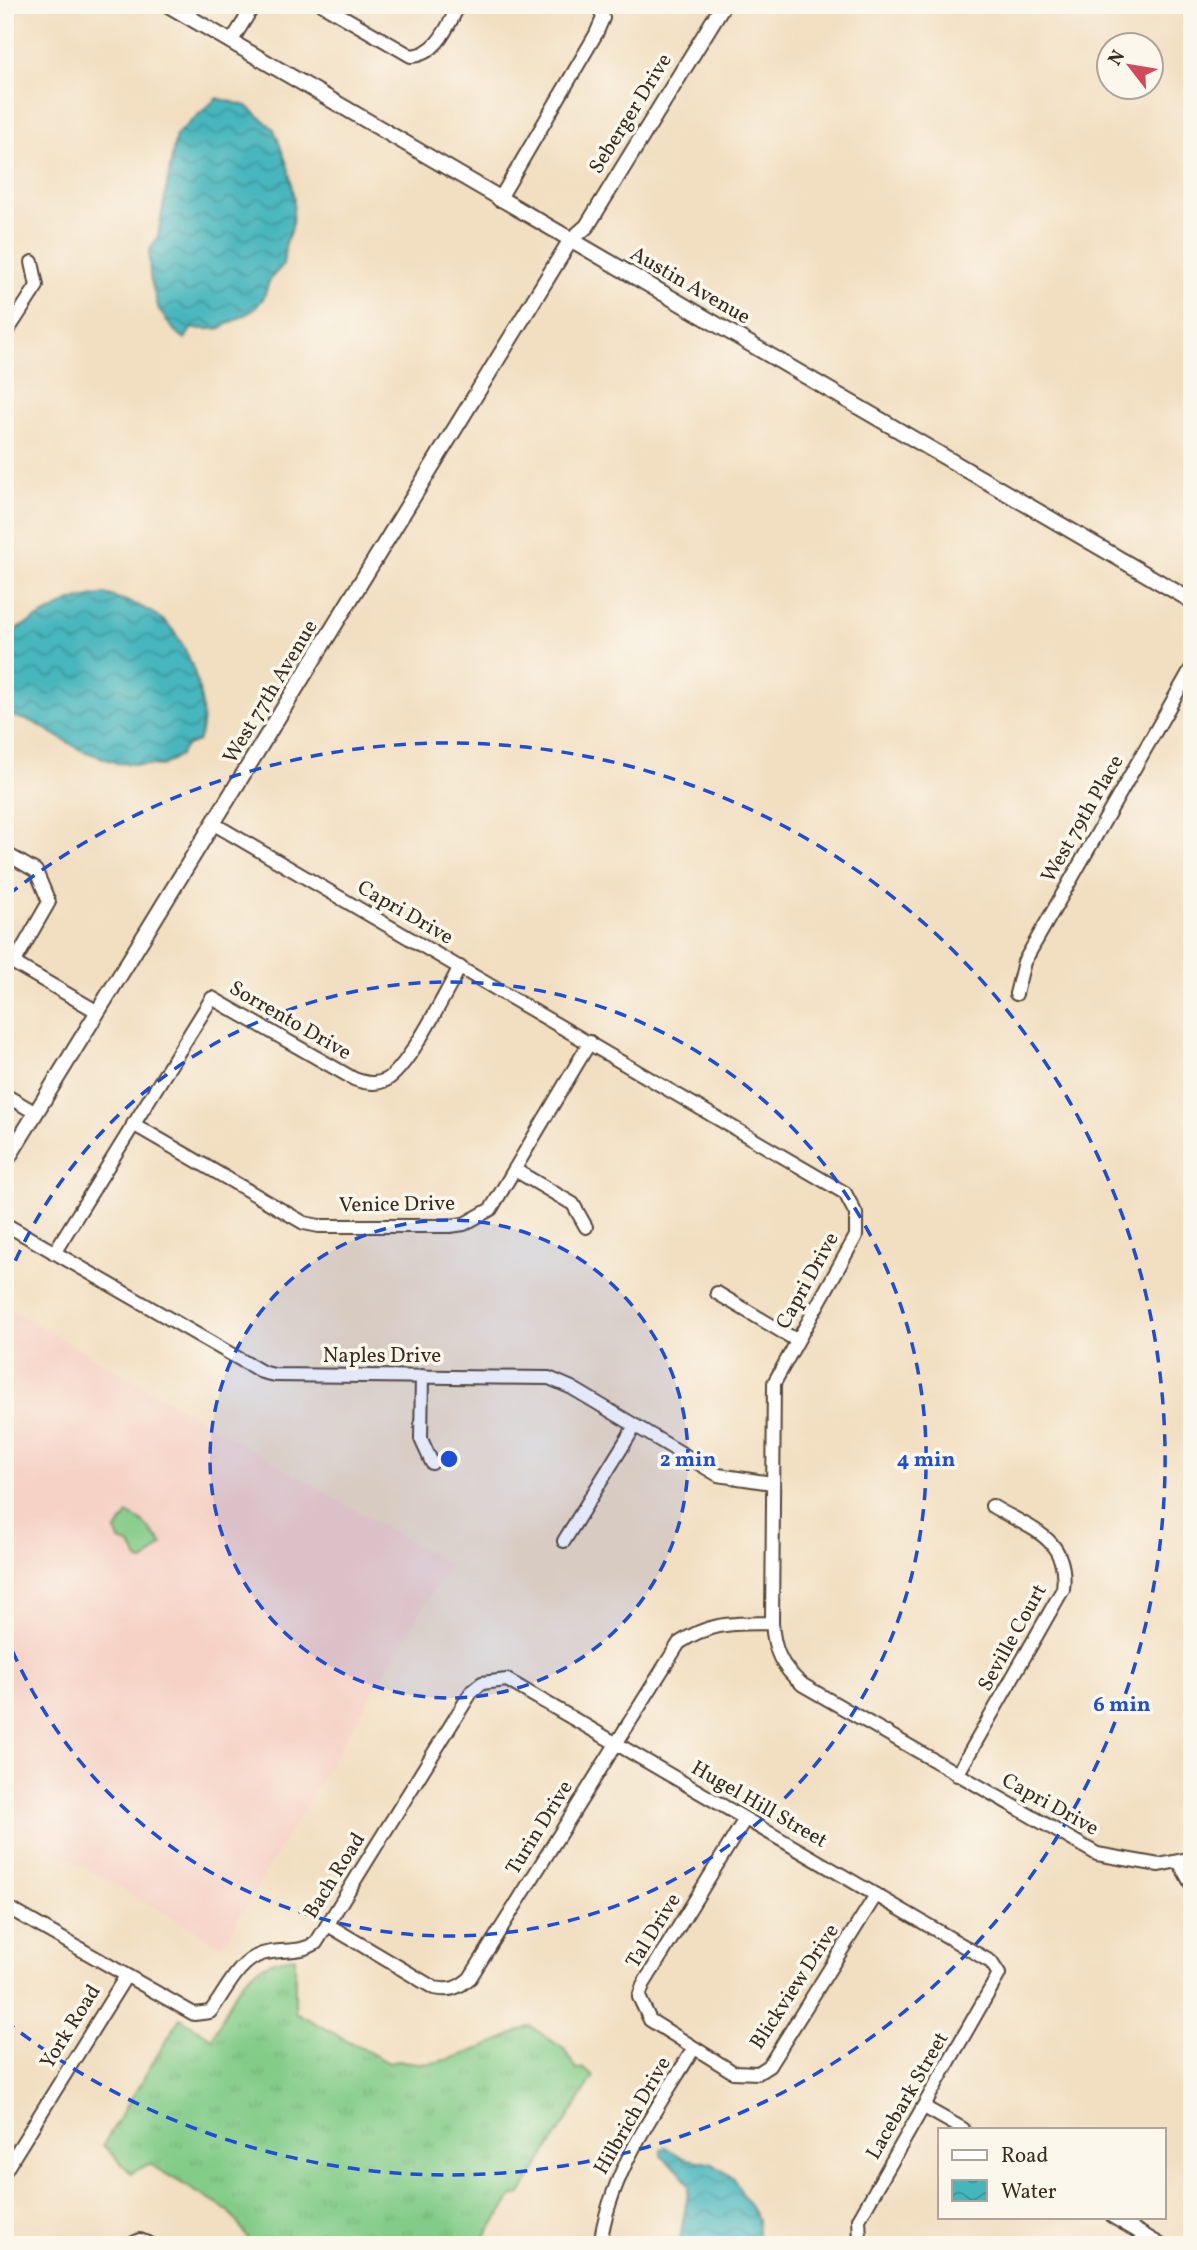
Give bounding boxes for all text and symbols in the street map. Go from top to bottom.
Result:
north arrow [1096,32,1166,102]
text: N [1102,45,1132,71]
street label: Seberger Drive [582,48,680,180]
street label: Austin Avenue [625,240,755,332]
street label: West 77th Avenue [217,615,325,769]
street label: West 79th Place [1035,750,1131,888]
street label: Capri Drive [351,874,459,952]
street label: Sorrento Drive [224,974,356,1068]
street label: Venice Drive [339,1189,455,1221]
street label: Capri Drive [769,1227,847,1335]
street label: Naples Drive [323,1342,441,1371]
text: 2 min [660,1446,716,1475]
text: 4 min [897,1446,955,1475]
centre of rings [437,1447,461,1471]
street label: Seville Court [972,1579,1054,1697]
text: 6 min [1093,1691,1151,1720]
street label: Hugel Hill Street [686,1754,832,1856]
street label: Capri Drive [996,1766,1104,1844]
street label: Turin Drive [500,1775,580,1881]
street label: Bach Road [297,1827,373,1925]
street label: Tal Drive [620,1888,688,1974]
street label: Blickview Drive [744,1919,846,2055]
street label: York Road [34,1979,108,2075]
street label: Lacebark Street [860,2027,956,2165]
street label: Hilbrich Drive [587,2052,679,2180]
legend [938,2128,1166,2218]
text: Road [1001,2142,1048,2171]
text: Water [1001,2178,1057,2207]

